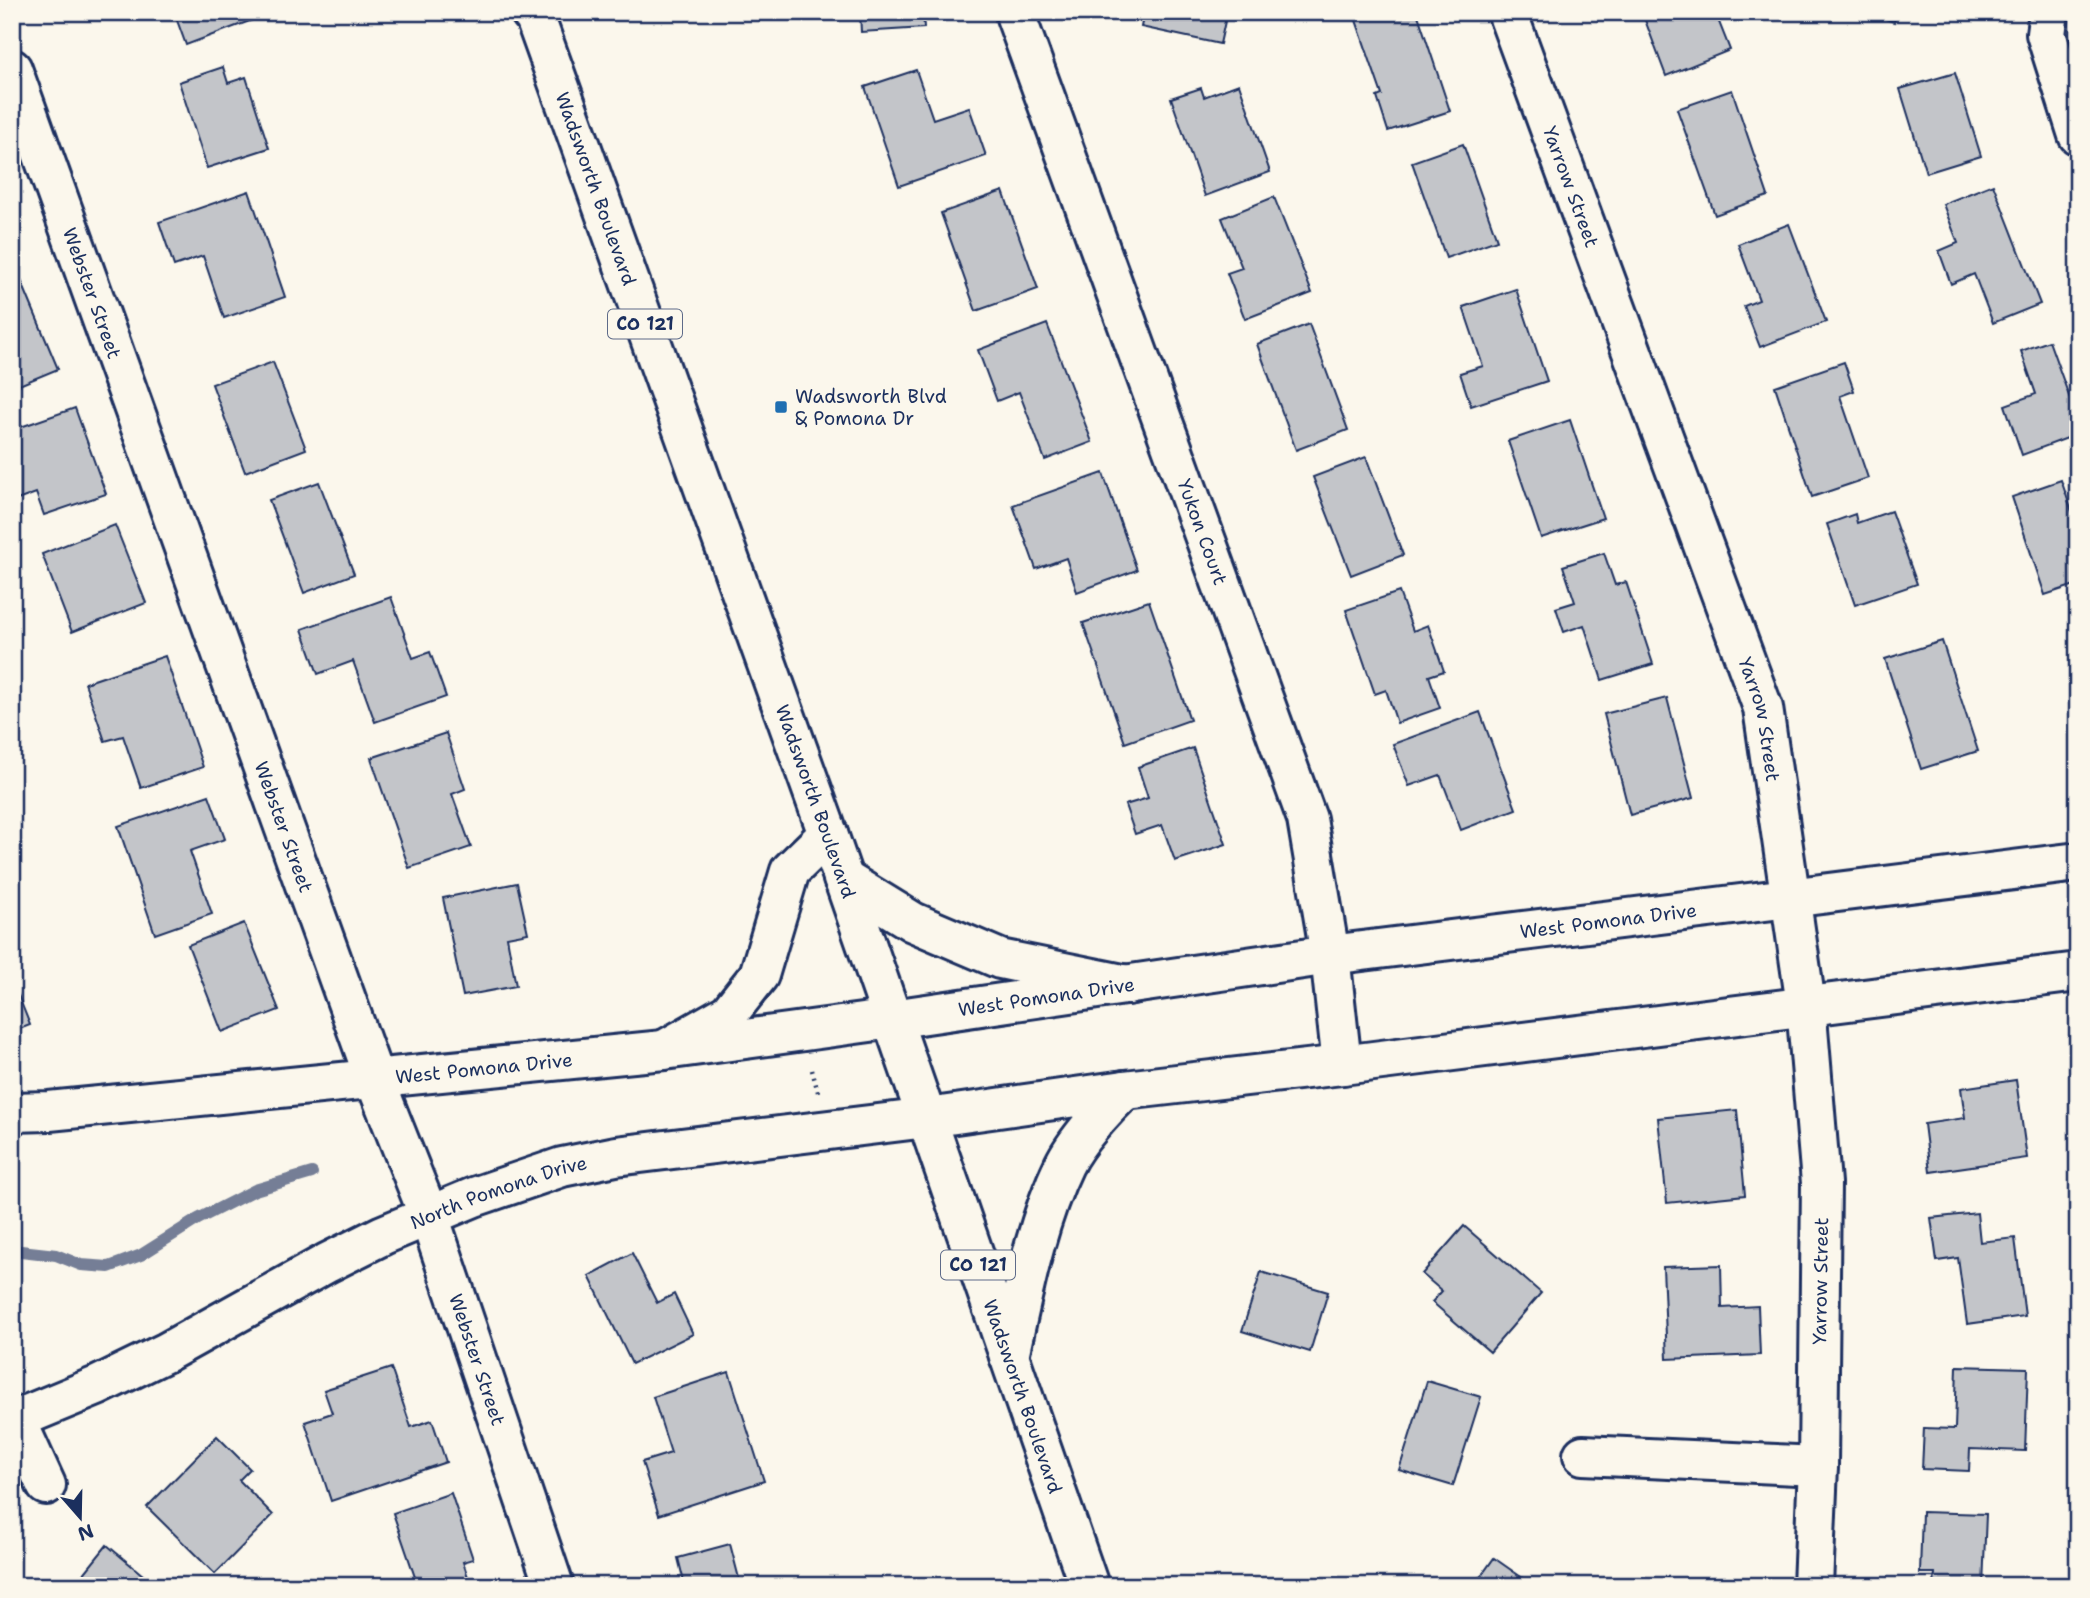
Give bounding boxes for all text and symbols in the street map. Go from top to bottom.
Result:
street label: Wadsworth Boulevard [550,89,642,289]
street label: Yarrow Street [1537,123,1604,251]
street label: Webster Street [57,224,127,362]
road number: CO 121 [608,310,682,338]
place label: Wadsworth Blvd & Pomona Dr [795,384,947,431]
marker: Wadsworth Blvd & Pomona Dr [773,399,789,415]
street label: Yukon Court [1172,476,1233,588]
street label: Yarrow Street [1732,654,1786,783]
street label: Wadsworth Boulevard [770,701,861,902]
street label: Webster Street [249,758,319,896]
street label: West Pomona Drive [1518,898,1698,944]
street label: West Pomona Drive [957,972,1136,1022]
street label: West Pomona Drive [394,1047,574,1090]
street label: North Pomona Drive [406,1150,589,1235]
street label: Yarrow Street [1807,1217,1834,1345]
road number: CO 121 [941,1250,1015,1280]
street label: Webster Street [443,1290,511,1429]
street label: Wadsworth Boulevard [977,1296,1068,1497]
north arrow [46,1482,116,1552]
text: N [74,1518,97,1547]

